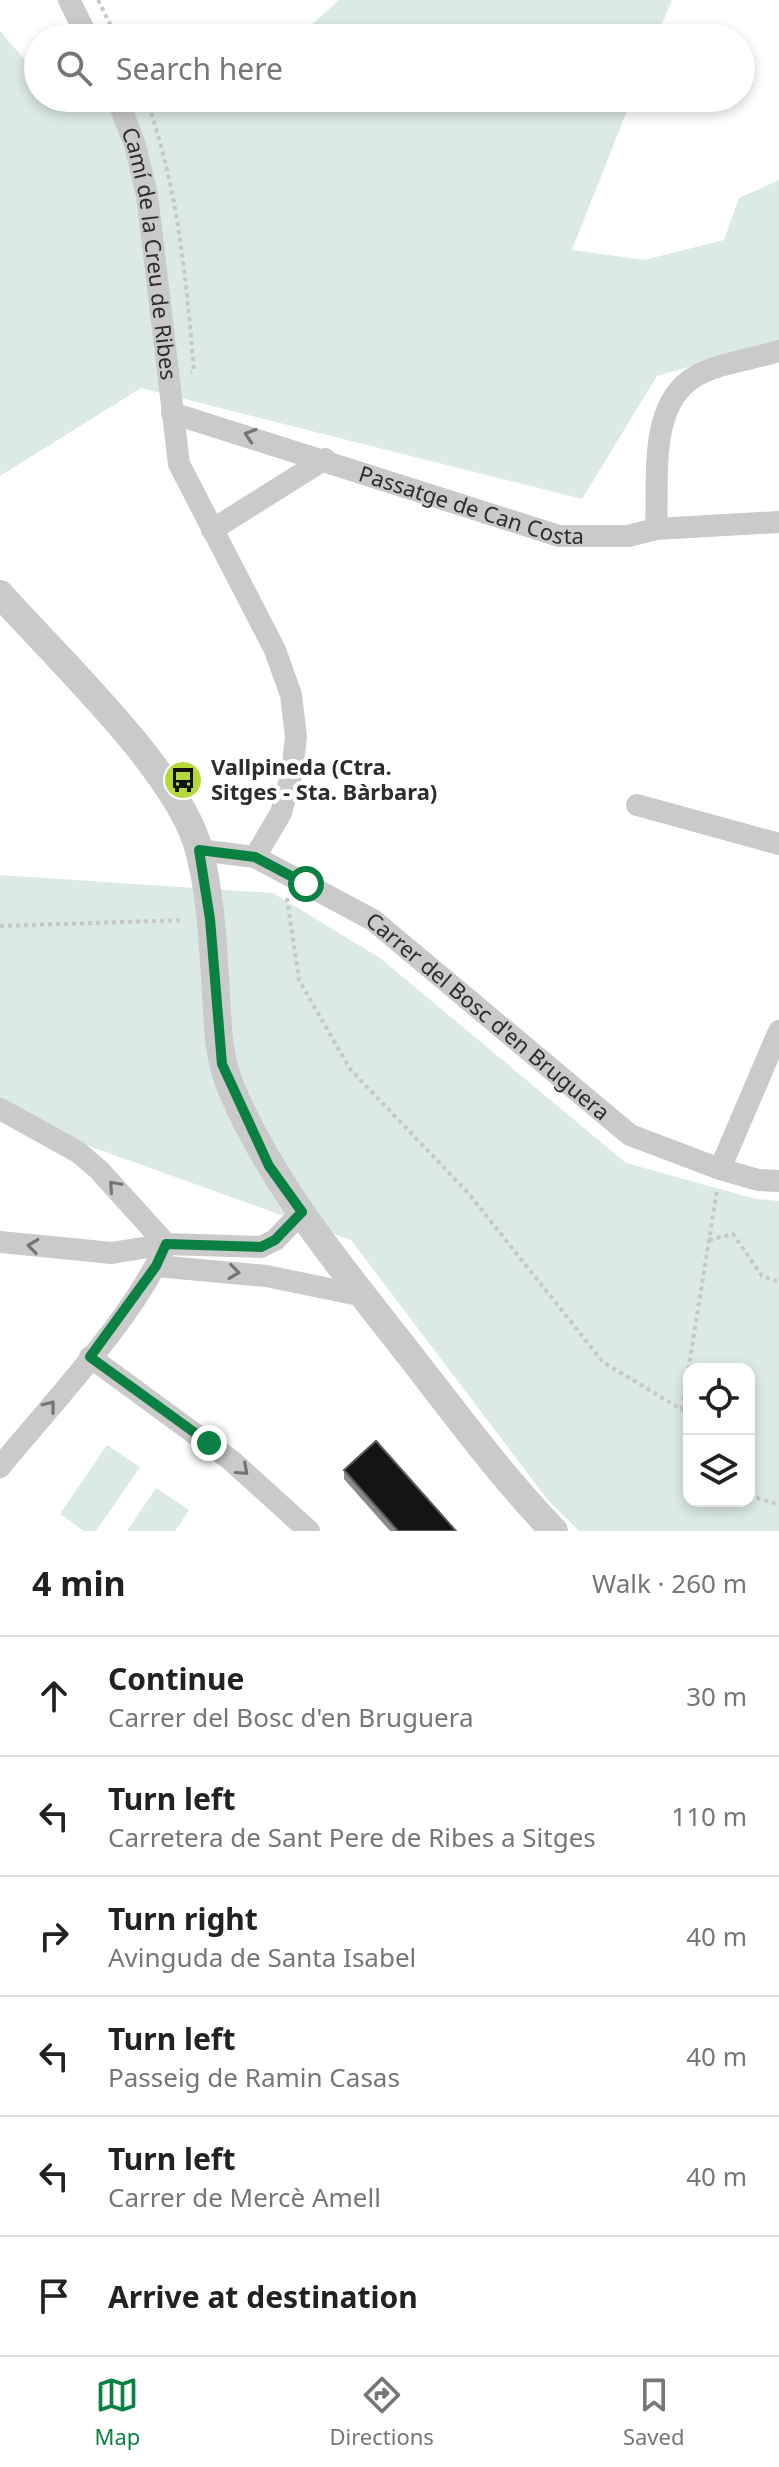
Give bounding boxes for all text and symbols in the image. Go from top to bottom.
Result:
search box [24,24,755,112]
icon: search [52,46,96,90]
text: Search here [116,48,283,89]
street label: Camí de la Creu de Ribes [115,122,185,381]
one-way arrow [244,428,258,444]
street label: Passatge de Can Costa [355,457,584,551]
place label: Vallpineda (Ctra. Sitges - Sta. Bàrbara) [211,751,437,806]
bus stop icon: Vallpineda (Ctra. Sitges - Sta. Bàrbara) [162,759,204,801]
route start [288,866,324,902]
street label: Carrer del Bosc d'en Bruguera [360,905,617,1126]
one-way arrow [108,1181,123,1195]
one-way arrow [26,1237,39,1254]
one-way arrow [227,1263,241,1280]
map controls [683,1363,755,1507]
button: locate [683,1363,755,1435]
one-way arrow [40,1401,54,1416]
route end [191,1425,227,1461]
button: layers [683,1435,755,1507]
one-way arrow [233,1461,248,1475]
text: 4 min [32,1560,126,1606]
text: Walk · 260 m [592,1565,747,1601]
text: Continue [108,1658,244,1699]
icon: ahead [32,1674,76,1718]
text: 30 m [686,1678,747,1714]
text: Carrer del Bosc d'en Bruguera [108,1699,474,1735]
text: Turn left [108,1778,236,1819]
icon: left [32,1794,76,1838]
text: 110 m [671,1798,747,1834]
text: Carretera de Sant Pere de Ribes a Sitges [108,1819,596,1855]
text: Turn right [108,1898,258,1939]
icon: right [32,1914,76,1958]
text: 40 m [686,1918,747,1954]
text: Avinguda de Santa Isabel [108,1939,416,1975]
text: Turn left [108,2018,236,2059]
icon: left [32,2034,76,2078]
text: 40 m [686,2038,747,2074]
text: Passeig de Ramin Casas [108,2059,400,2095]
text: Turn left [108,2138,236,2179]
icon: left [32,2154,76,2198]
text: 40 m [686,2158,747,2194]
text: Carrer de Mercè Amell [108,2179,381,2215]
icon: arrive [32,2274,76,2318]
text: Arrive at destination [108,2276,418,2317]
tab: Map [95,2373,140,2451]
tab: Directions [329,2373,434,2451]
tab: Saved [623,2373,684,2451]

